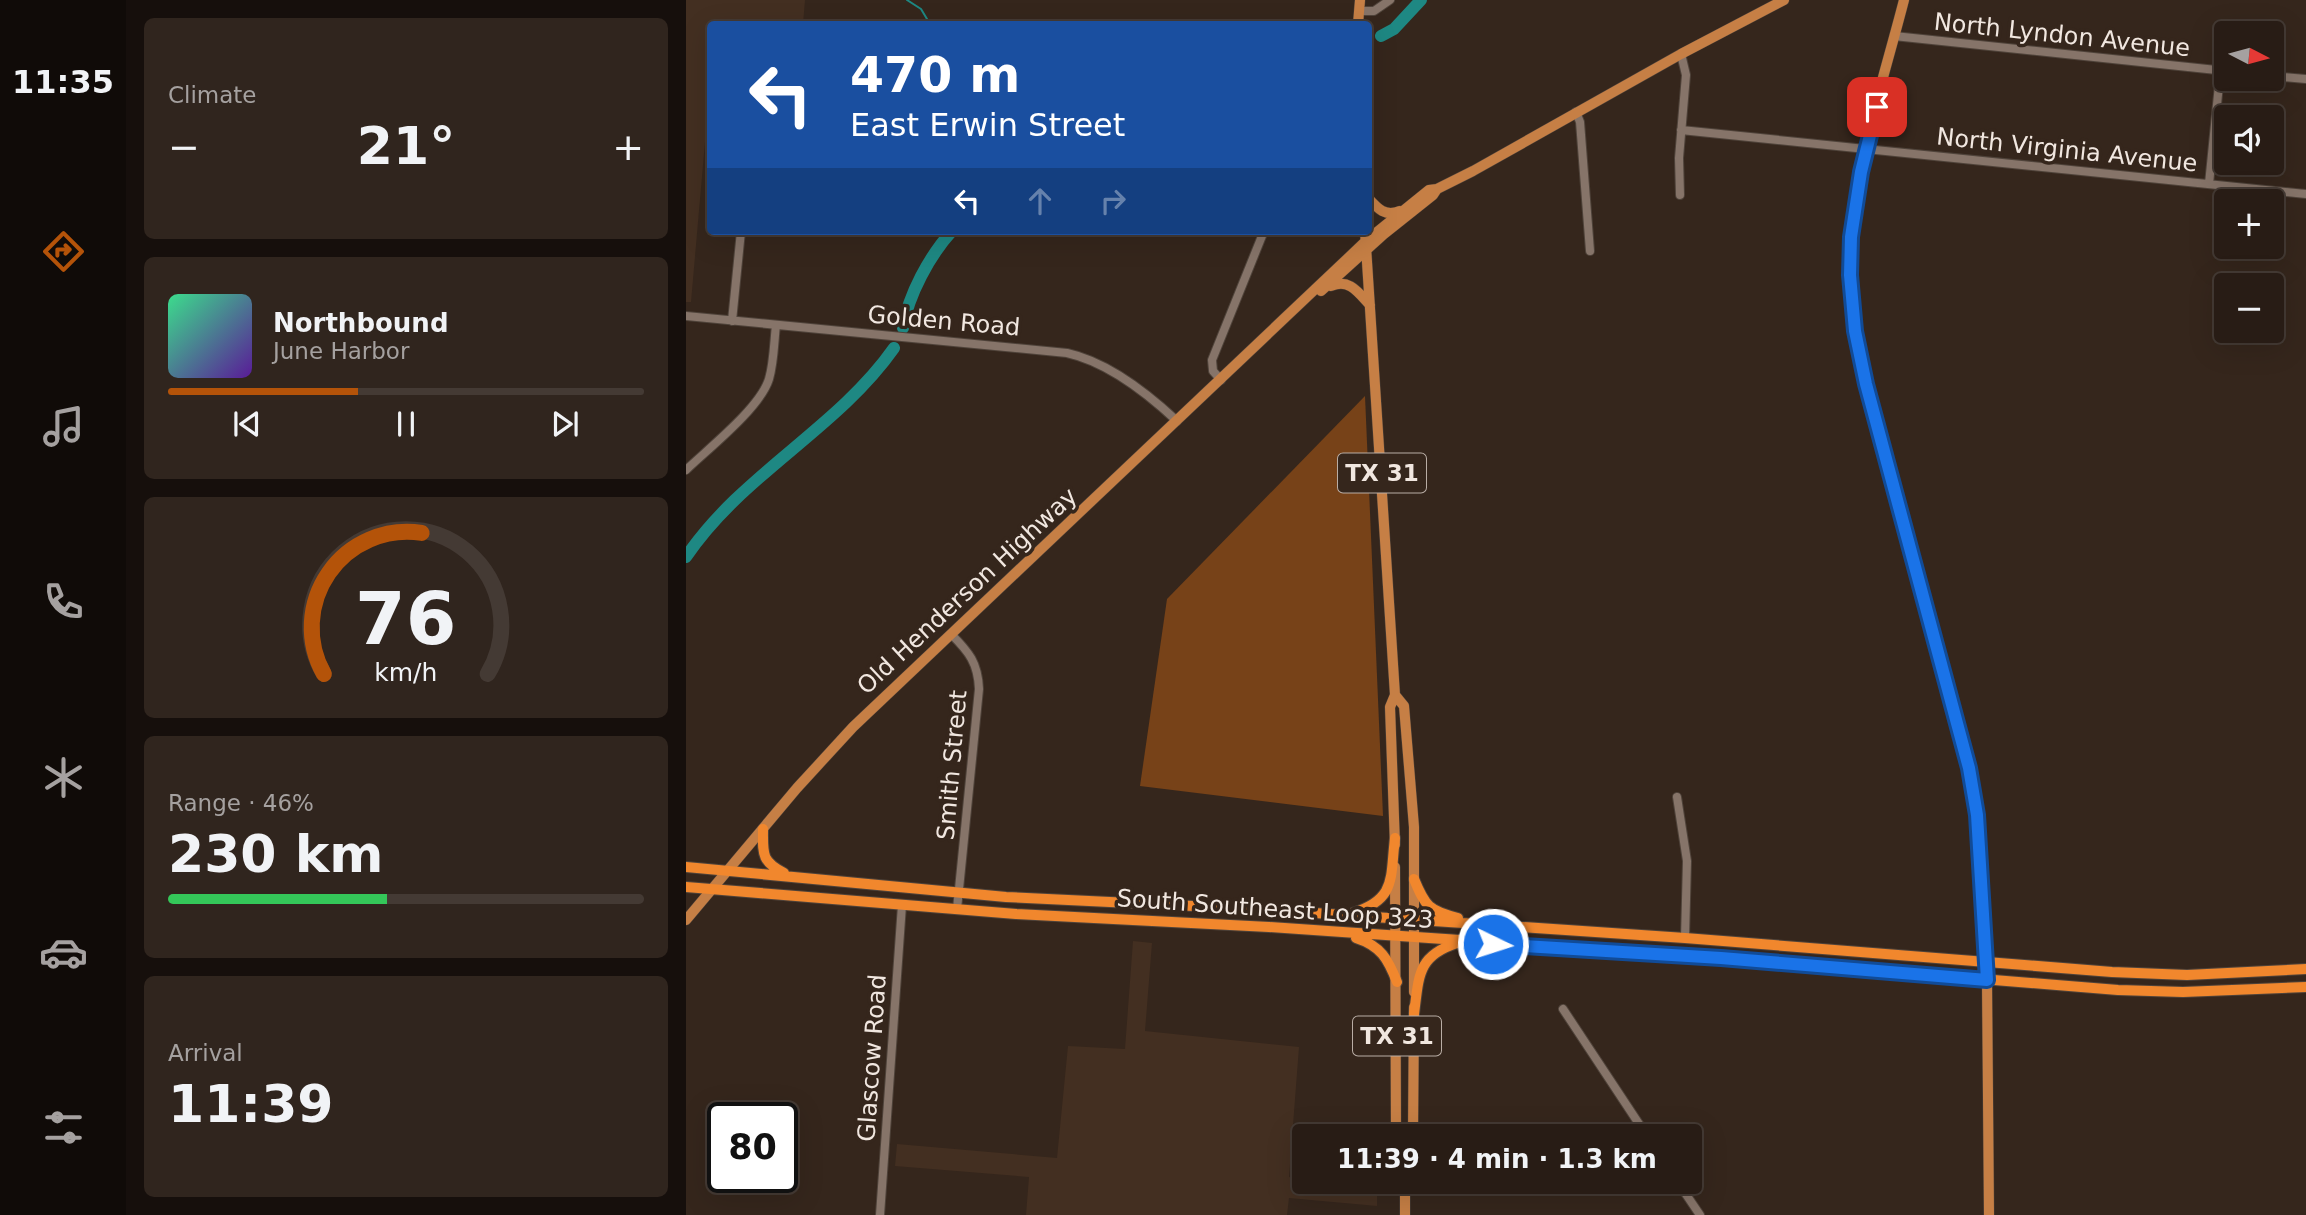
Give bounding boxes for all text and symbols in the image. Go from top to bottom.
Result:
street label: North Lyndon Avenue [1933,8,2191,62]
north arrow [2214,21,2284,91]
map controls [2214,21,2284,343]
text: 470 m [850,47,1020,104]
icon: left [735,49,826,140]
text: 11:35 [12,63,114,101]
pin [1847,77,1907,137]
text: Climate [168,82,257,108]
icon: arrive [1858,88,1896,126]
button: sound [2214,105,2284,175]
text: East Erwin Street [850,106,1125,144]
text: 21° [357,116,455,176]
street label: North Virginia Avenue [1935,122,2199,178]
text: − [168,125,200,169]
text: + [612,125,644,169]
icon: left [948,182,986,220]
icon: ahead [1021,182,1059,220]
icon: right [1094,182,1132,220]
button: + [2214,189,2284,259]
icon: directions [39,227,88,276]
button: − [2214,273,2284,343]
street label: Golden Road [867,300,1021,342]
text: Northbound [273,308,449,338]
text: June Harbor [273,338,409,364]
icon: music [39,402,88,451]
icon: previous [228,405,266,443]
icon: pause [387,405,425,443]
icon: next [546,405,584,443]
road number: TX 31 [1338,453,1426,492]
street label: Old Henderson Highway [851,482,1083,700]
text: 76 [355,576,457,661]
icon: phone [39,577,88,626]
text: km/h [374,657,438,686]
street label: Smith Street [931,689,973,841]
icon: climate [39,753,88,802]
text: Range · 46% [168,790,314,816]
text: 230 km [168,824,383,884]
street label: South Southeast Loop 323 [1116,884,1434,934]
position arrow [1456,907,1530,981]
icon: car [39,928,88,977]
street label: Glascow Road [852,973,892,1143]
road number: TX 31 [1353,1016,1441,1056]
text: Arrival [168,1040,243,1066]
text: 11:39 [168,1074,334,1134]
speed limit sign: 80 [707,1102,798,1193]
icon: filters [39,1103,88,1152]
text: 11:39 · 4 min · 1.3 km [1337,1144,1657,1174]

